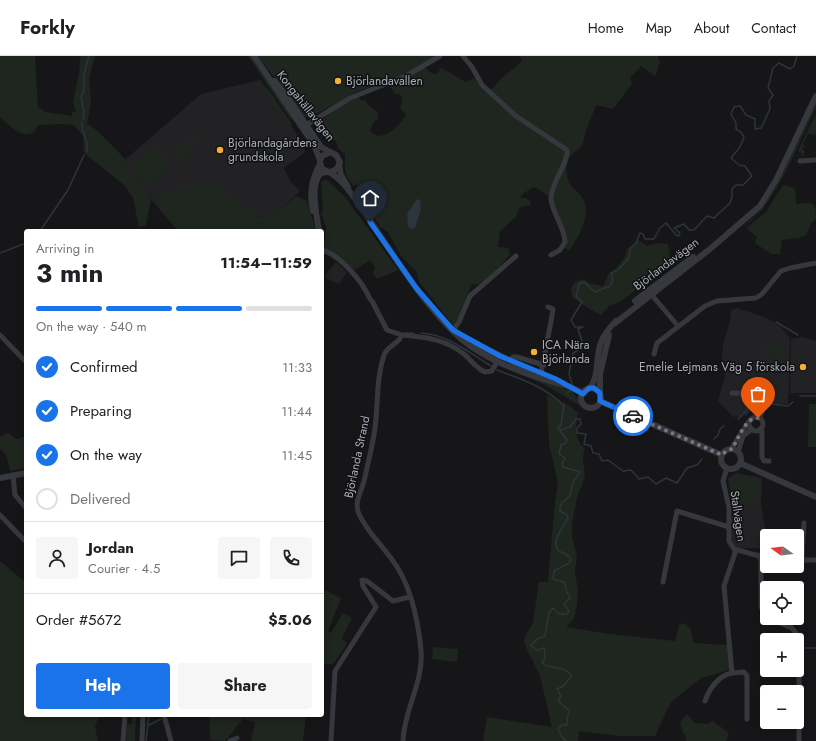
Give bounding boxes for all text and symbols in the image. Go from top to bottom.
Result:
text: Forkly [20,14,75,41]
text: Home [588,18,624,38]
text: Map [646,18,672,38]
text: About [694,18,729,38]
text: Contact [751,18,796,38]
street label: Kongahällavägen [273,67,339,145]
place label: Björlandavallen [346,72,423,90]
marker: Björlandavallen [333,76,343,86]
place label: Björlandagårdens grundskola [228,134,317,166]
marker: Björlandagårdens grundskola [215,145,225,155]
pin [353,181,387,222]
icon: home [359,187,381,209]
street label: Björlandavägen [629,233,703,295]
text: Arriving in [36,239,94,258]
text: 11:54–11:59 [220,252,312,274]
text: 3 min [36,254,103,292]
text: On the way · 540 m [36,317,147,336]
place label: ICA Nära Björlanda [542,336,590,368]
marker: ICA Nära Björlanda [529,347,539,357]
icon: check [36,356,58,378]
text: Confirmed [70,356,138,378]
text: 11:33 [282,358,312,377]
place label: Emelie Lejmans Väg 5 förskola [639,358,795,376]
marker: Emelie Lejmans Väg 5 förskola [798,362,808,372]
pin [741,377,775,418]
icon: bag [747,383,769,405]
courier [613,396,653,436]
icon: check [36,400,58,422]
text: Preparing [70,400,132,422]
text: 11:44 [281,402,312,421]
icon: car [622,405,644,427]
street label: Björlanda Strand [339,414,375,500]
icon: check [36,444,58,466]
text: On the way [70,444,142,466]
text: 11:45 [281,446,312,465]
text: Delivered [70,488,131,510]
street label: Stallvägen [726,489,750,543]
north arrow [760,529,804,573]
map controls [760,529,804,729]
button: person [36,537,78,579]
text: Jordan [88,537,134,559]
button: chat [218,537,260,579]
button: phone [270,537,312,579]
text: Courier · 4.5 [88,559,160,578]
button: locate [760,581,804,625]
text: Order #5672 [36,609,122,631]
text: $5.06 [268,609,312,631]
button: + [760,633,804,677]
button: Help [36,663,170,709]
button: Share [178,663,312,709]
button: − [760,685,804,729]

